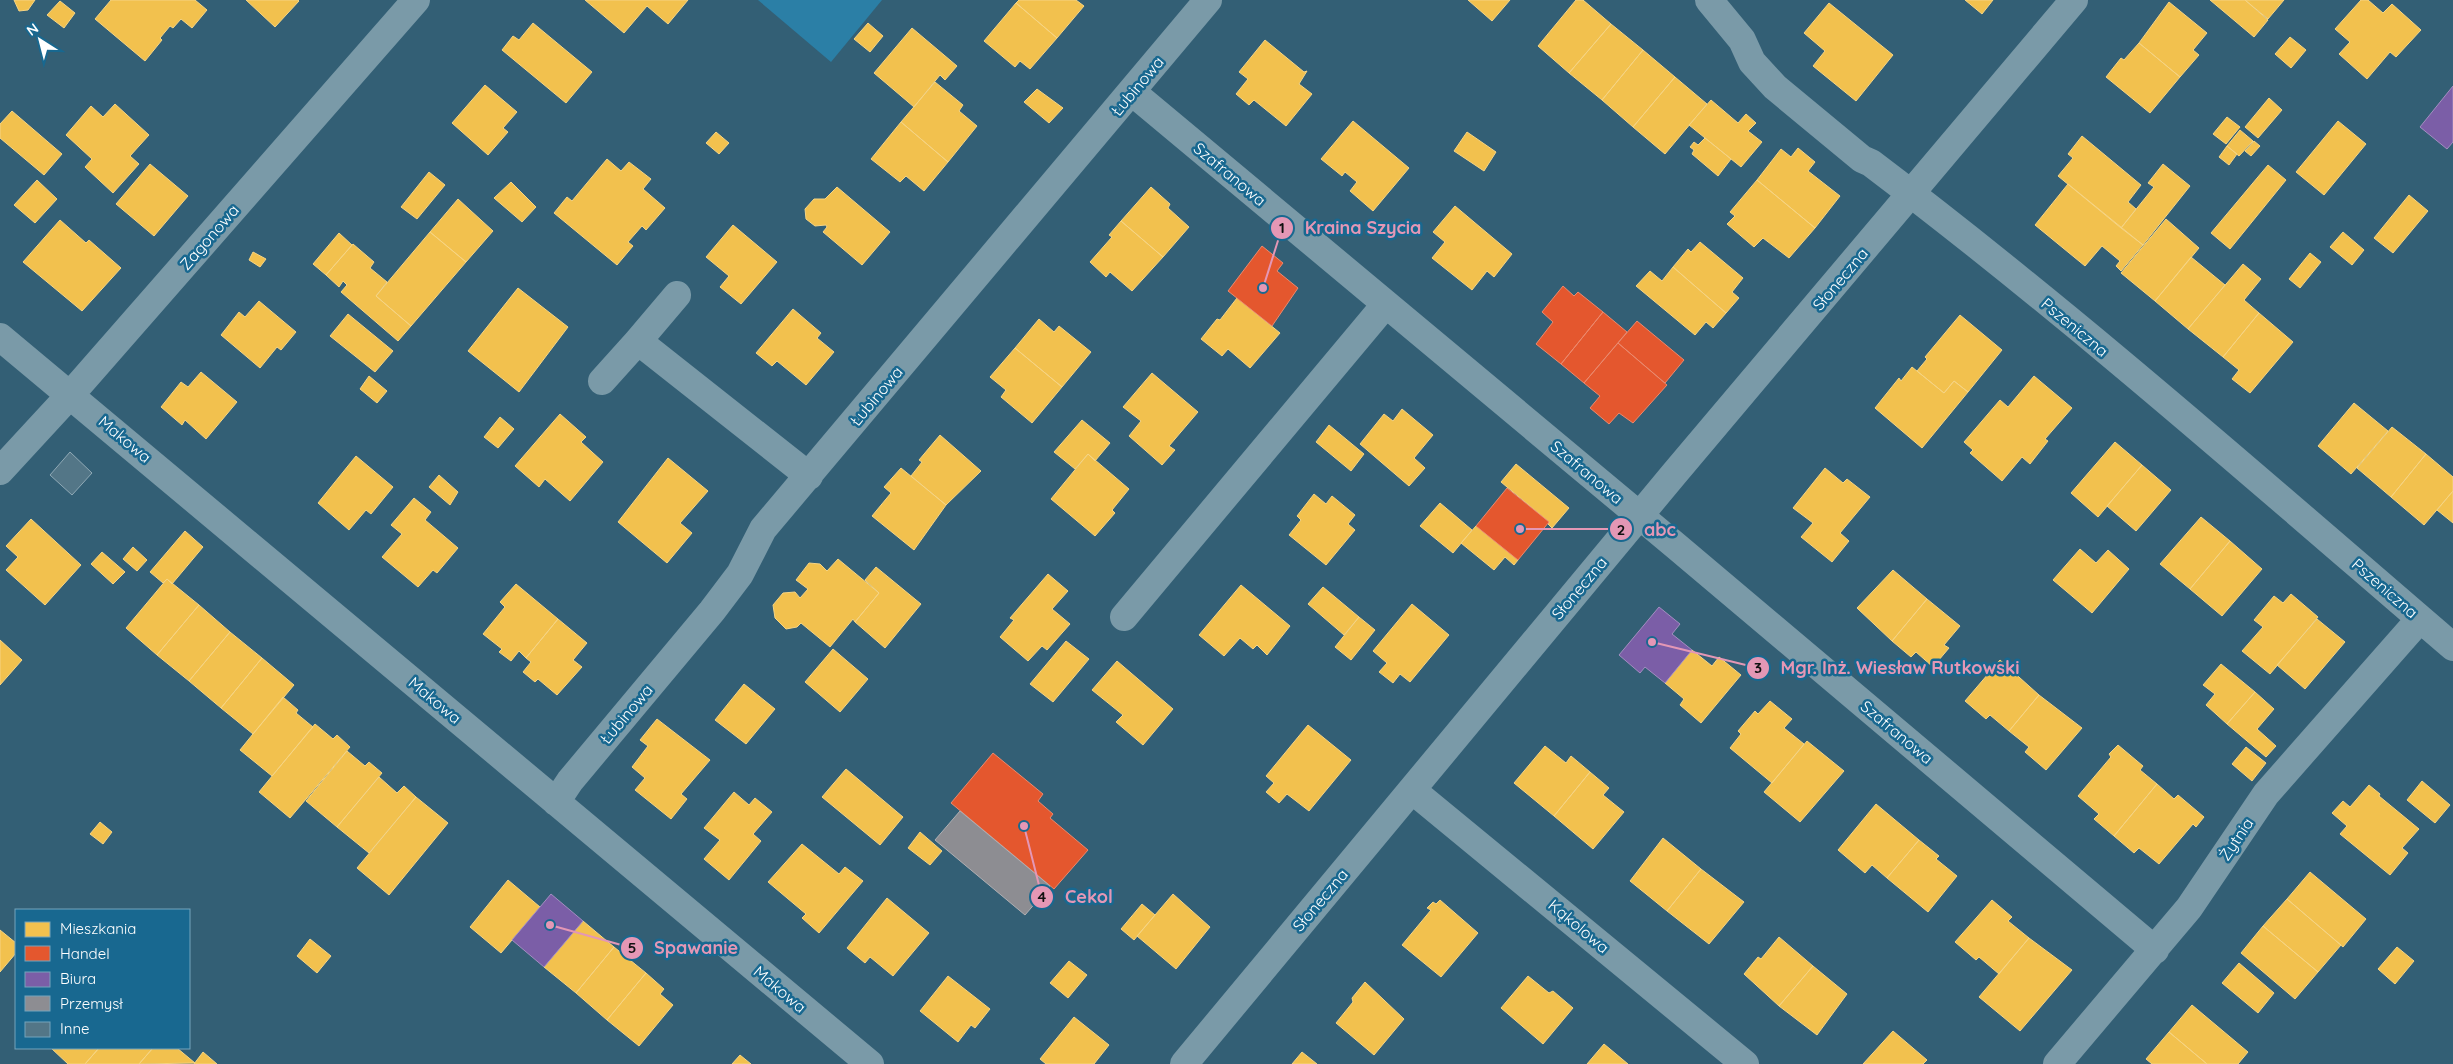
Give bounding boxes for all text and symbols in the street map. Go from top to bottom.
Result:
north arrow [15,15,65,65]
text: N [23,19,42,40]
street label: Łubinowa [1106,52,1168,120]
street label: Szafranowa [1190,138,1270,210]
street label: Zagonowa [175,200,243,274]
callout: Kraina Szycia [1270,211,1431,244]
text: Kraina Szycia [1305,216,1421,239]
text: 1 [1279,218,1285,237]
street label: Słoneczna [1808,244,1872,314]
street label: Pszeniczna [2037,293,2113,361]
street label: Łubinowa [845,362,907,430]
street label: Makowa [95,411,155,467]
street label: Szafranowa [1547,436,1627,508]
callout: abc [1609,513,1686,546]
text: abc [1644,518,1676,541]
text: 2 [1617,520,1625,539]
street label: Słoneczna [1547,553,1611,623]
street label: Pszeniczna [2348,554,2422,622]
callout: Mgr. Inż. Wiesław Rutkowski [1745,651,2029,684]
text: Mgr. Inż. Wiesław Rutkowski [1781,656,2019,679]
text: 3 [1754,658,1762,677]
street label: Makowa [405,672,465,728]
street label: Łubinowa [595,680,657,748]
street label: Szafranowa [1857,696,1937,768]
street label: Żytnia [2215,814,2257,864]
street label: Słoneczna [1288,865,1352,935]
callout: Cekol [1030,881,1123,914]
text: Cekol [1065,885,1113,908]
text: 4 [1038,887,1047,906]
street label: Kąkolowa [1544,895,1614,957]
legend [15,909,190,1049]
text: Mieszkania [60,919,136,938]
callout: Spawanie [619,931,748,964]
text: Spawanie [654,936,738,959]
text: 5 [628,938,636,957]
text: Handel [60,944,110,963]
street label: Makowa [750,961,810,1017]
text: Biura [60,969,96,988]
text: Przemysł [60,994,123,1013]
text: Inne [60,1019,90,1038]

